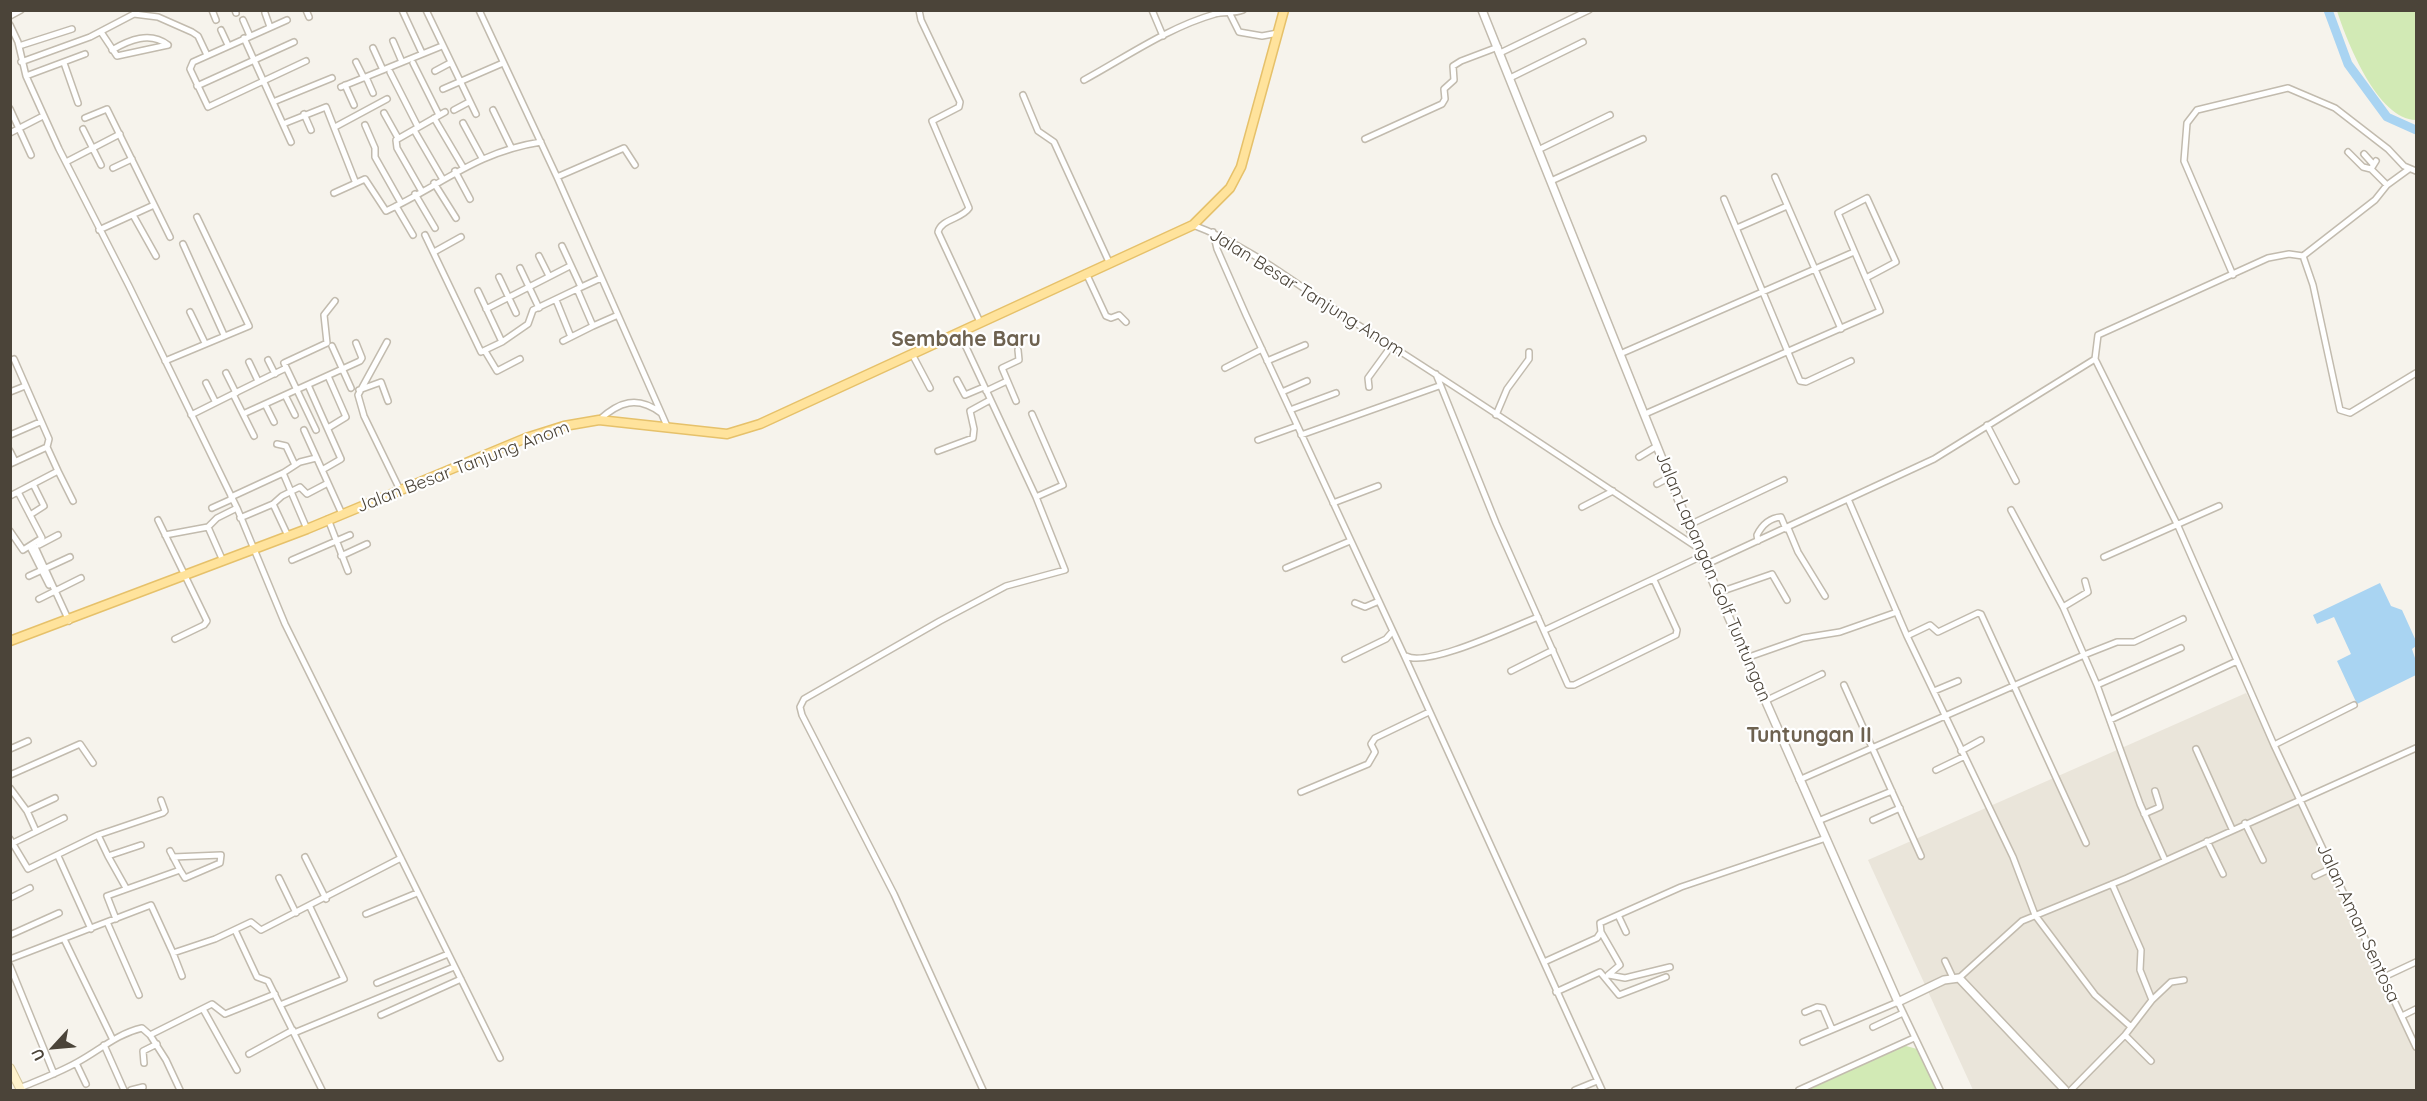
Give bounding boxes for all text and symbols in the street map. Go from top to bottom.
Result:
street label: Jalan Besar Tanjung Anom [1205,224,1409,362]
district label: Sembahe Baru [891,327,1041,353]
street label: Jalan Besar Tanjung Anom [354,416,572,518]
street label: Jalan Lapangan Golf Tuntungan [1650,449,1776,705]
district label: Tuntungan II [1746,723,1872,749]
street label: Jalan Aman Sentosa [2312,840,2404,1006]
north arrow [24,1017,84,1077]
text: U [26,1045,49,1064]

